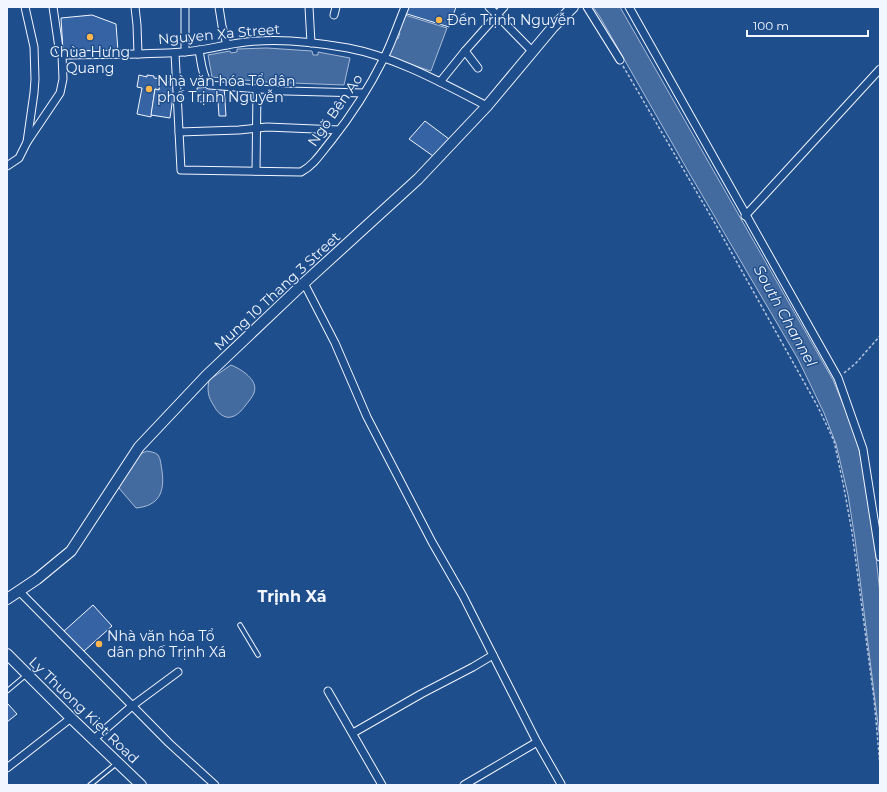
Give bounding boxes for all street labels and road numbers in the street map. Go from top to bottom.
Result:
street label: Nguyen Xa Street [157,20,281,48]
street label: Ngõ Bên Ao [303,70,367,150]
street label: Mung 10 Thang 3 Street [210,228,344,354]
street label: Ly Thuong Kiet Road [25,653,143,767]

